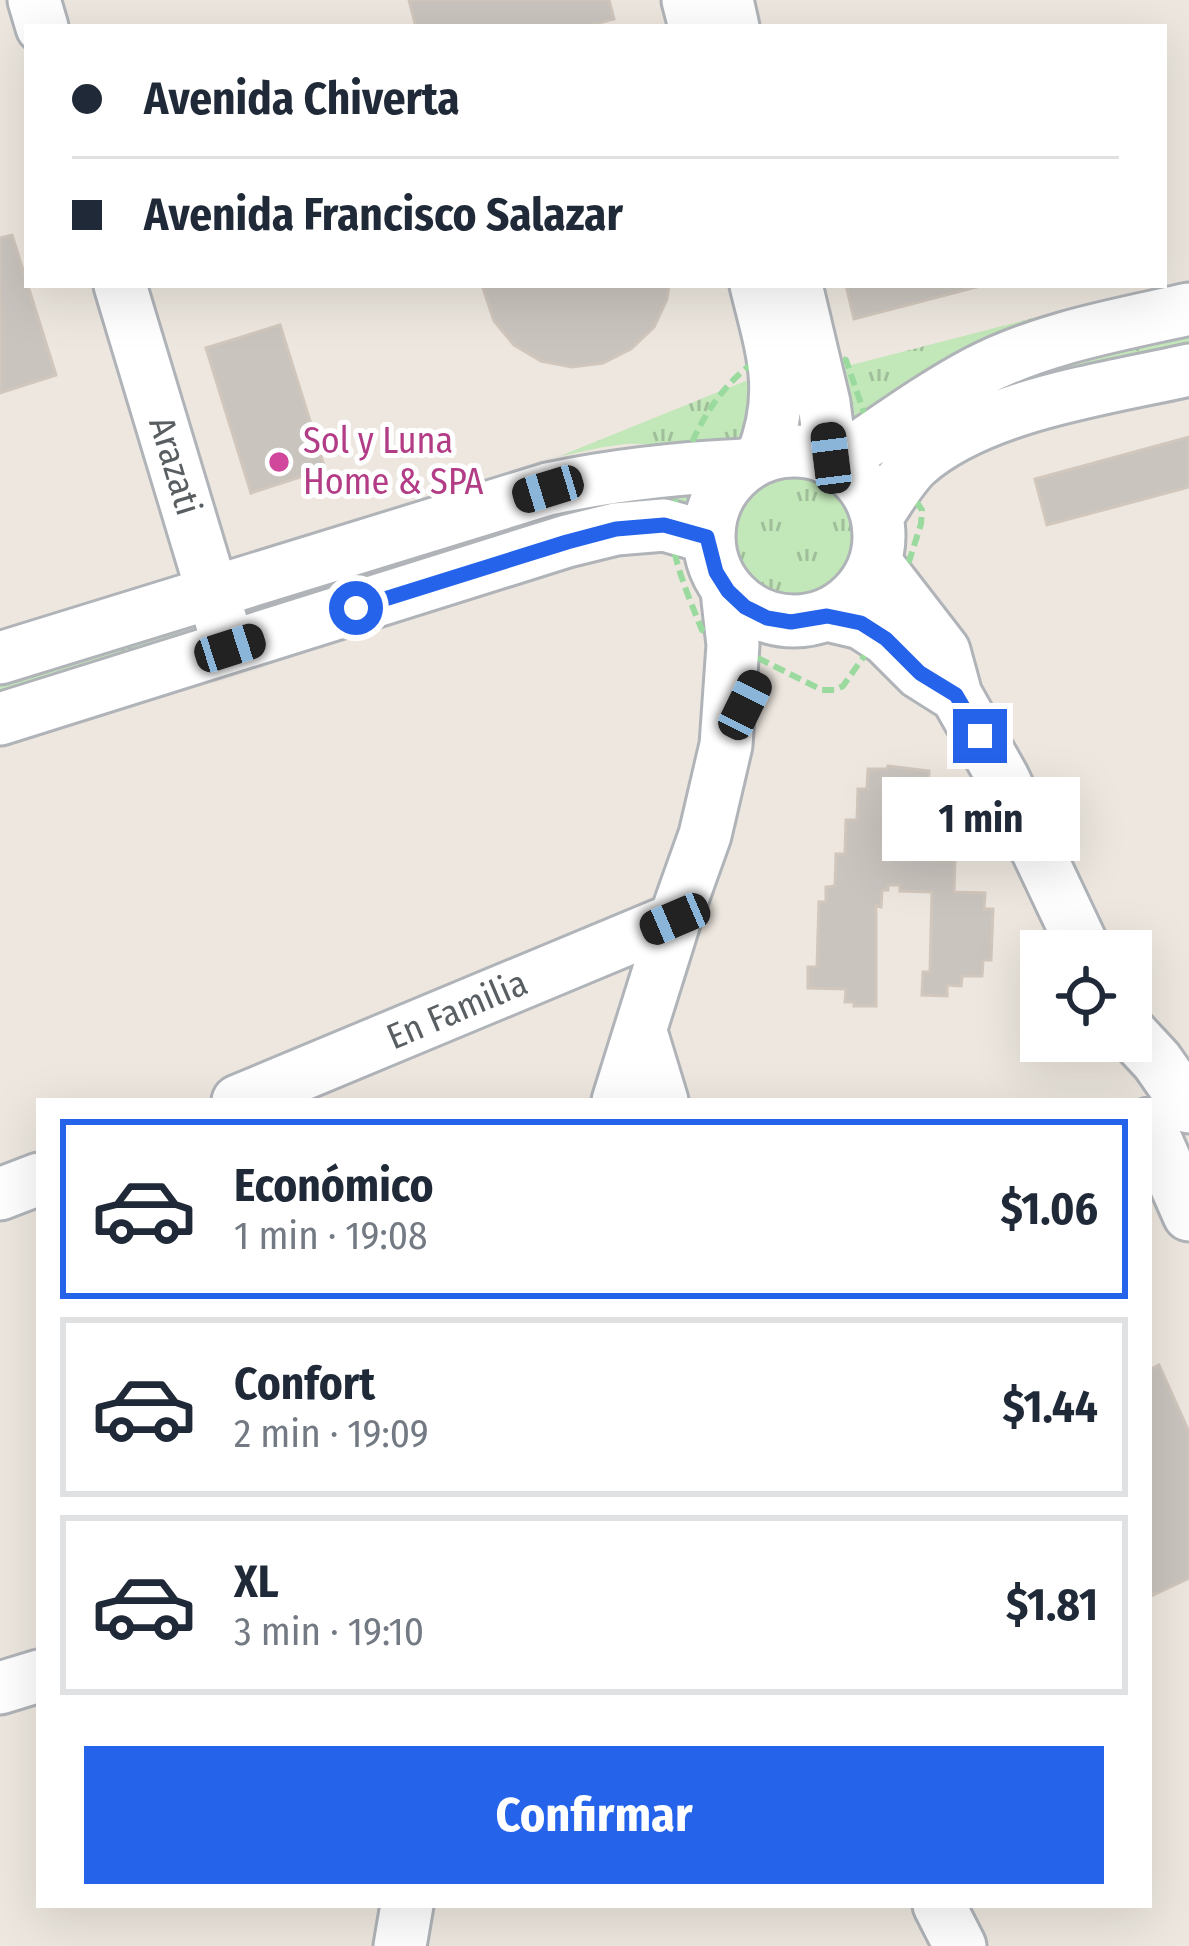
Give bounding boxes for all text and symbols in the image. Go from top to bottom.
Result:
text: Avenida Chiverta [144,72,460,126]
text: Avenida Francisco Salazar [144,188,623,242]
street label: Arazati [139,412,211,520]
place label: Sol y Luna Home & SPA [303,419,484,504]
car [809,420,853,496]
marker: Sol y Luna Home & SPA [266,449,292,475]
car [508,461,588,517]
route start [329,581,383,635]
car [190,620,270,676]
car [713,665,777,745]
route end [953,709,1007,763]
callout: 1 min [881,778,1079,862]
text: 1 min [939,796,1023,842]
car [635,888,715,950]
map controls [1020,930,1152,1062]
button: locate [1020,930,1152,1062]
street label: En Familia [380,961,534,1059]
icon: car [90,1155,198,1263]
text: Económico [234,1159,434,1213]
text: $1.06 [1000,1182,1098,1236]
text: 1 min · 19:08 [234,1213,428,1259]
icon: car [90,1353,198,1461]
text: Confort [234,1357,375,1411]
text: $1.44 [1003,1380,1098,1434]
text: 2 min · 19:09 [234,1411,429,1457]
icon: car [90,1551,198,1659]
text: XL [234,1555,279,1609]
text: $1.81 [1006,1578,1098,1632]
text: 3 min · 19:10 [234,1609,424,1655]
button: Confirmar [84,1746,1104,1884]

